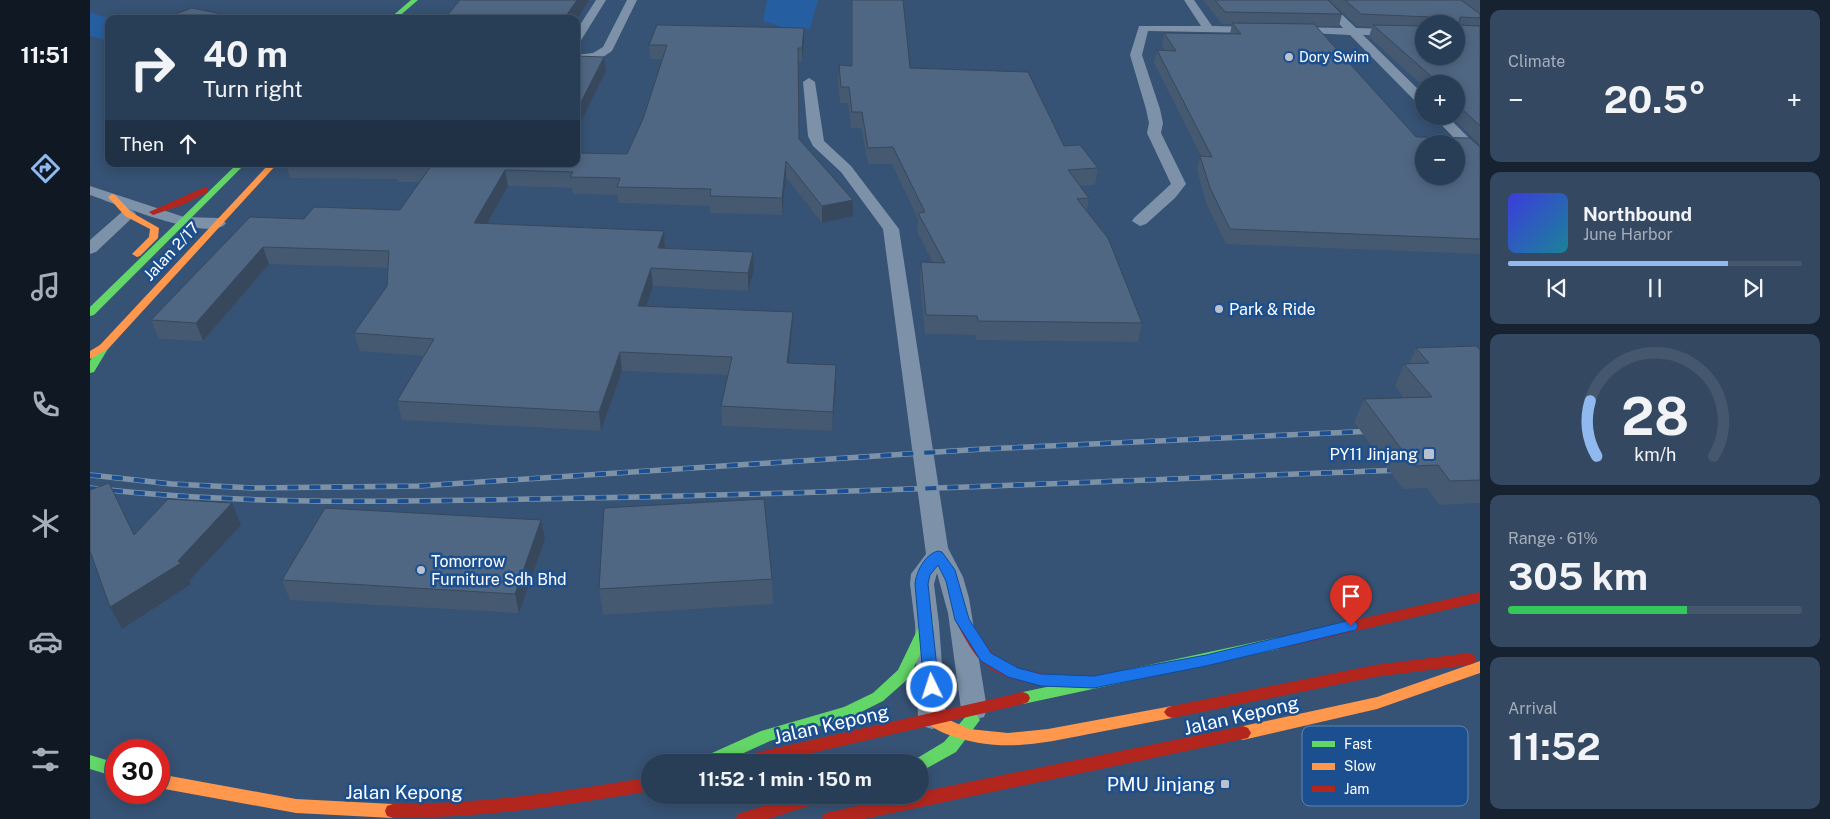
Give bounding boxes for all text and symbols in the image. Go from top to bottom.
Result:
map controls [1415,15,1465,185]
button: layers [1415,15,1465,65]
text: 40 m [203,34,288,75]
icon: right [120,35,185,100]
text: 11:51 [20,42,70,68]
place label: Dory Swim [1299,49,1369,65]
marker: Dory Swim [1283,51,1295,63]
text: Climate [1508,52,1565,71]
button: + [1415,75,1465,125]
text: Turn right [203,76,303,102]
text: 20.5° [1604,77,1706,122]
text: − [1508,83,1524,116]
text: + [1786,83,1802,116]
icon: ahead [174,130,202,158]
text: Then [120,133,164,155]
button: − [1415,135,1465,185]
icon: directions [28,151,63,186]
text: Northbound [1583,203,1692,225]
street label: Jalan 2/17 [139,218,203,285]
text: June Harbor [1583,225,1673,244]
icon: music [28,269,63,304]
icon: previous [1543,274,1571,302]
icon: pause [1641,274,1669,302]
icon: next [1739,274,1767,302]
place label: Park & Ride [1229,300,1316,319]
marker: Park & Ride [1213,303,1225,315]
text: 28 [1621,386,1689,447]
icon: phone [28,387,63,422]
text: km/h [1634,444,1676,465]
place label: PY11 Jinjang [1330,445,1418,464]
marker: PY11 Jinjang [1422,447,1436,461]
icon: climate [28,506,63,541]
text: Range · 61% [1508,529,1598,548]
place label: Tomorrow Furniture Sdh Bhd [431,552,567,589]
text: 305 km [1508,554,1648,599]
marker: Tomorrow Furniture Sdh Bhd [415,564,427,576]
pin [1330,575,1372,626]
icon: arrive [1337,582,1365,610]
icon: car [28,624,63,659]
position arrow [905,660,957,712]
street label: Jalan Kepong [1181,691,1301,739]
text: Arrival [1508,699,1557,718]
street label: Jalan Kepong [771,700,891,748]
text: 11:52 [1508,724,1601,769]
legend [1302,726,1468,806]
text: Fast [1344,736,1372,752]
speed limit sign: 30 [105,739,170,804]
icon: filters [28,742,63,777]
text: Slow [1344,758,1376,774]
text: 11:52 · 1 min · 150 m [698,768,872,790]
place label: PMU Jinjang [1107,773,1215,795]
marker: PMU Jinjang [1219,778,1231,790]
street label: Jalan Kepong [345,781,463,803]
text: Jam [1344,781,1369,797]

